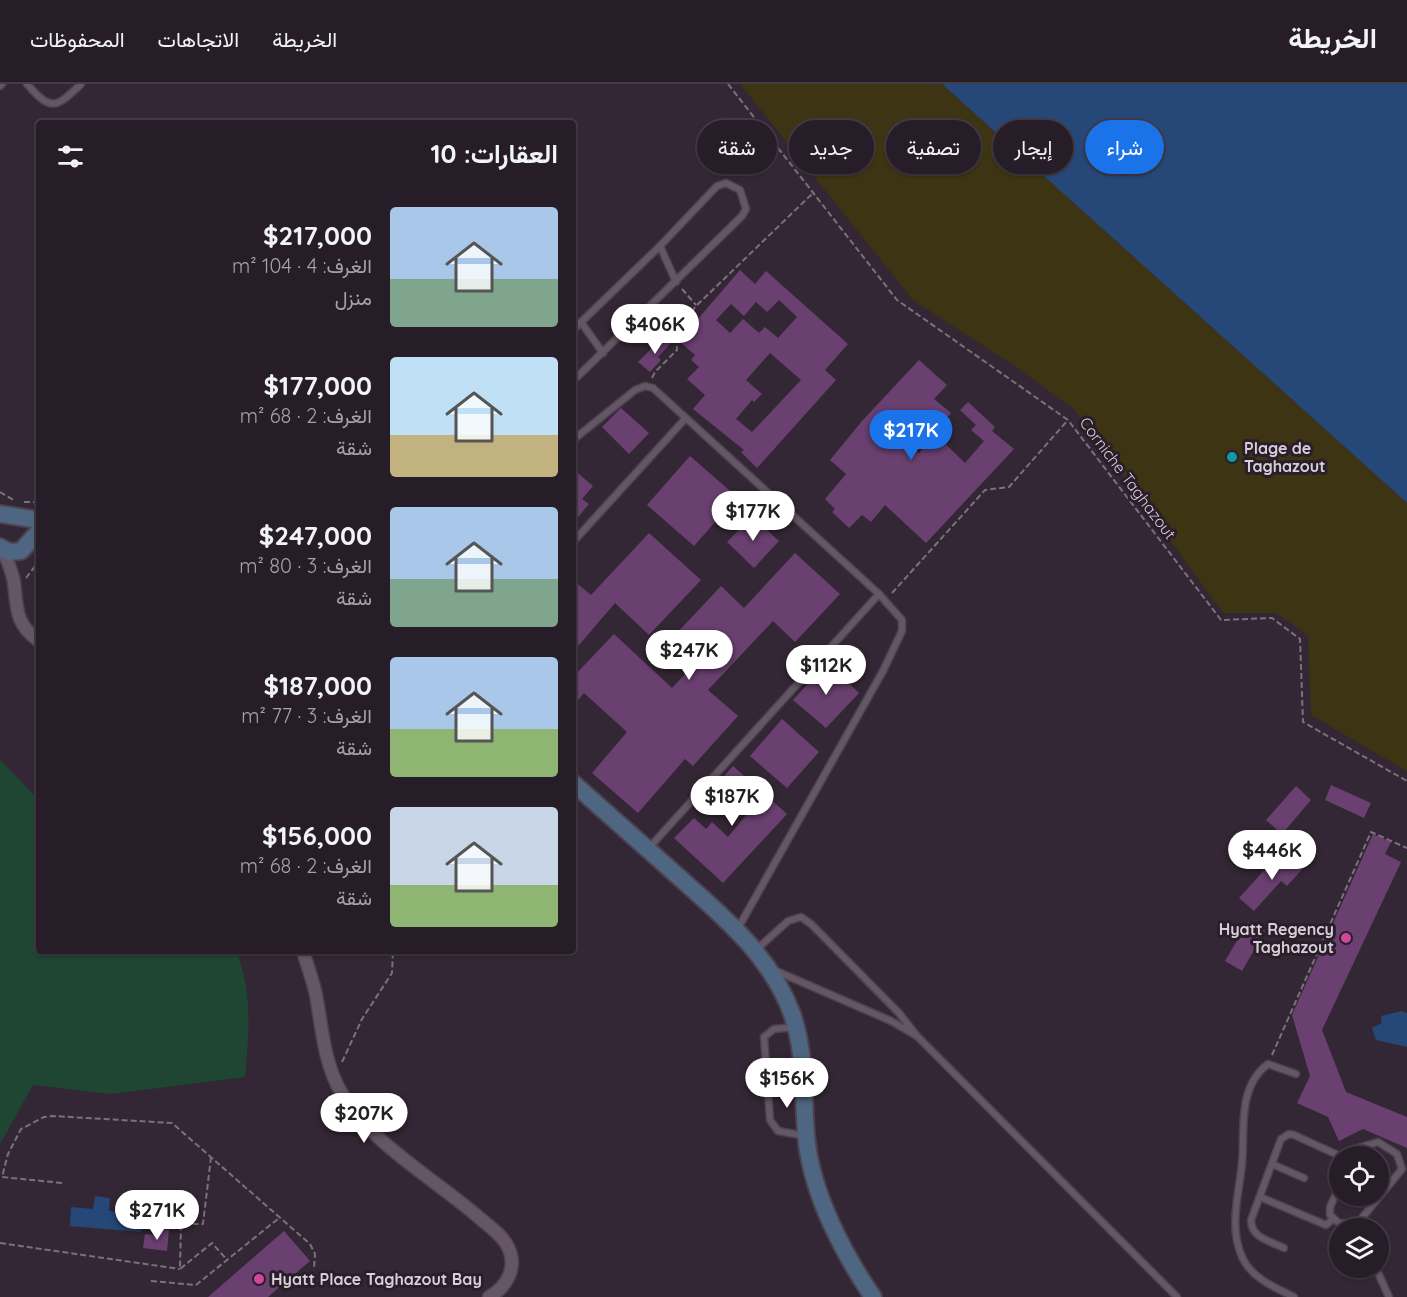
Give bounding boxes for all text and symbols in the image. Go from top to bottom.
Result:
text: الخريطة [1288,20,1377,55]
text: المحفوظات [30,26,125,52]
text: الاتجاهات [158,26,239,52]
text: الخريطة [272,26,337,52]
chip: شقة [697,120,777,174]
chip: جديد [789,120,874,174]
chip: تصفية [886,120,981,174]
chip: إيجار [993,120,1073,174]
chip: شراء [1085,120,1164,174]
text: العقارات: 10 [430,137,558,170]
icon: filters [54,140,87,173]
text: $217,000 [263,219,372,252]
icon: home [438,231,510,303]
text: الغرف: 4 · 104 m² [232,253,372,278]
text: منزل [335,285,372,310]
pin: $406K [613,304,697,355]
text: $406K [625,311,685,336]
text: $177,000 [264,369,372,402]
icon: home [438,381,510,453]
text: الغرف: 2 · 68 m² [240,403,372,428]
pin: $217K [869,410,953,461]
street label: Corniche Taghazout [1075,413,1181,543]
text: $217K [883,417,939,442]
text: شقة [336,435,372,460]
place label: Plage de Taghazout [1244,438,1326,476]
marker: Plage de Taghazout [1225,450,1239,464]
pin: $177K [711,491,795,542]
text: $177K [726,498,780,523]
text: $247,000 [259,519,372,552]
icon: home [438,531,510,603]
text: الغرف: 3 · 80 m² [239,553,372,578]
text: شقة [336,585,372,610]
pin: $247K [647,630,731,681]
text: $247K [660,637,718,662]
pin: $112K [784,645,868,696]
text: $112K [800,652,852,677]
text: $187,000 [264,669,372,702]
icon: home [438,681,510,753]
text: الغرف: 3 · 77 m² [241,703,372,728]
text: شقة [336,735,372,760]
pin: $187K [690,776,774,827]
text: $187K [705,783,759,808]
text: $156,000 [262,819,372,852]
pin: $446K [1230,830,1314,881]
icon: home [438,831,510,903]
text: $446K [1242,837,1302,862]
text: الغرف: 2 · 68 m² [240,853,372,878]
text: شقة [336,885,372,910]
place label: Hyatt Regency Taghazout [1219,919,1334,957]
marker: Hyatt Regency Taghazout [1339,931,1353,945]
pin: $156K [745,1058,829,1109]
text: $156K [759,1065,815,1090]
pin: $207K [322,1093,406,1144]
text: $207K [335,1100,393,1125]
map controls [1329,1146,1389,1278]
button: locate [1329,1146,1389,1206]
pin: $271K [115,1190,199,1241]
text: $271K [129,1197,185,1222]
button: layers [1329,1218,1389,1278]
place label: Hyatt Place Taghazout Bay [271,1269,482,1289]
marker: Hyatt Place Taghazout Bay [252,1272,266,1286]

